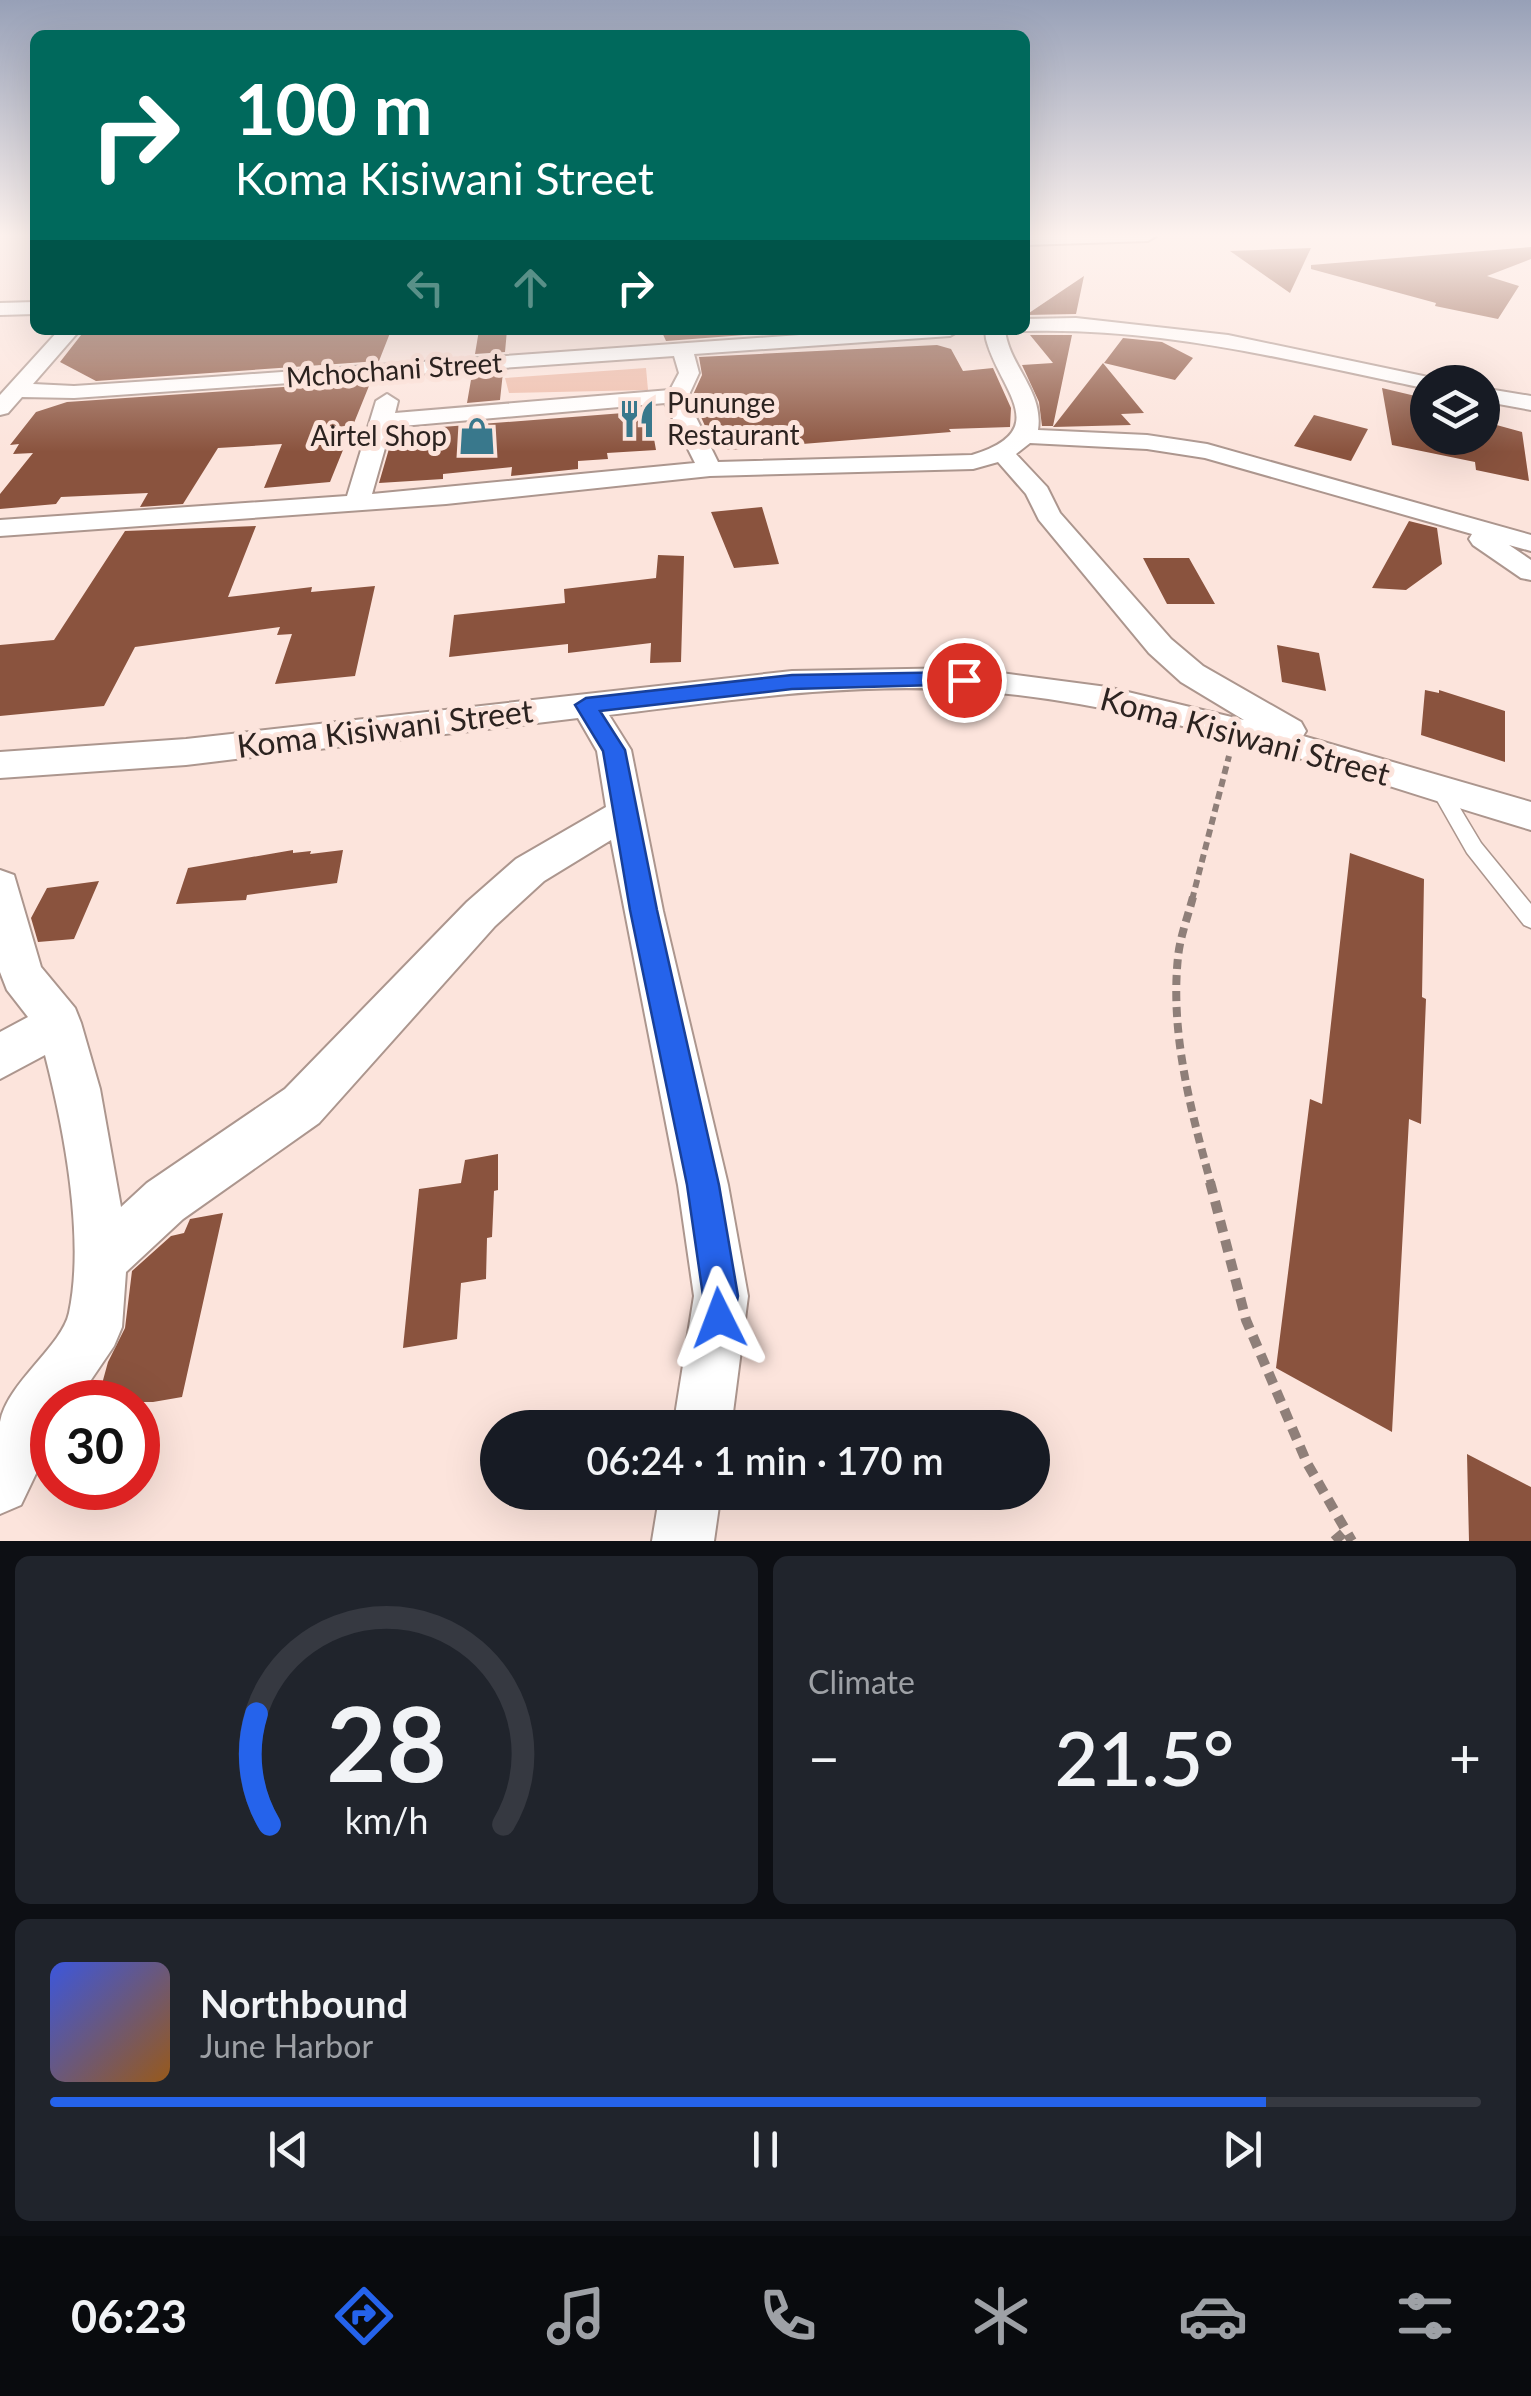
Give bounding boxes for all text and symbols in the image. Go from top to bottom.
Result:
text: 100 m [235,66,432,150]
icon: right [70,70,200,200]
text: Koma Kisiwani Street [235,151,654,205]
icon: left [398,260,453,315]
icon: ahead [503,260,558,315]
icon: right [608,260,663,315]
street label: Mchochani Street [285,344,503,394]
map controls [1410,365,1500,455]
button: layers [1410,365,1500,455]
place label: Pununge Restaurant [667,385,799,451]
restaurant icon: Pununge Restaurant [616,398,658,440]
shop icon: Airtel Shop [456,415,498,457]
place label: Airtel Shop [311,418,447,452]
pin [922,638,1007,723]
icon: arrive [937,653,992,708]
street label: Koma Kisiwani Street [1097,678,1395,793]
street label: Koma Kisiwani Street [235,690,536,765]
position arrow [667,1266,771,1370]
speed limit sign: 30 [30,1380,160,1510]
text: 06:24 · 1 min · 170 m [587,1437,943,1483]
text: Climate [808,1662,915,1701]
text: 28 [326,1679,447,1804]
text: 21.5° [1055,1712,1234,1802]
text: − [808,1724,840,1790]
text: + [1449,1724,1481,1790]
text: km/h [345,1799,428,1842]
text: Northbound [200,1980,408,2026]
text: June Harbor [200,2026,373,2065]
icon: previous [261,2122,316,2177]
icon: pause [738,2122,793,2177]
icon: next [1215,2122,1270,2177]
icon: directions [329,2281,399,2351]
icon: music [541,2281,611,2351]
icon: phone [753,2281,823,2351]
icon: climate [966,2281,1036,2351]
icon: car [1178,2281,1248,2351]
icon: filters [1390,2281,1460,2351]
text: 06:23 [71,2289,187,2343]

